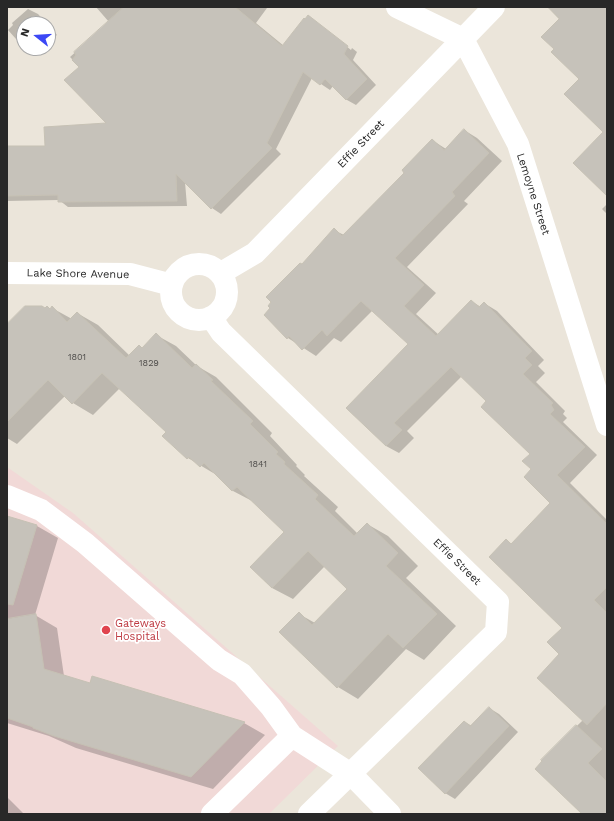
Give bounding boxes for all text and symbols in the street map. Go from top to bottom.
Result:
north arrow [16,16,56,56]
text: N [18,27,32,38]
street label: Effie Street [335,117,387,171]
street label: Lemoyne Street [514,151,552,237]
street label: Lake Shore Avenue [27,267,129,281]
house number: 1801 [68,352,86,362]
house number: 1829 [139,358,159,368]
house number: 1841 [249,459,267,469]
street label: Effie Street [430,536,484,588]
place label: Gateways Hospital [115,617,166,643]
marker: Gateways Hospital [100,624,112,636]

